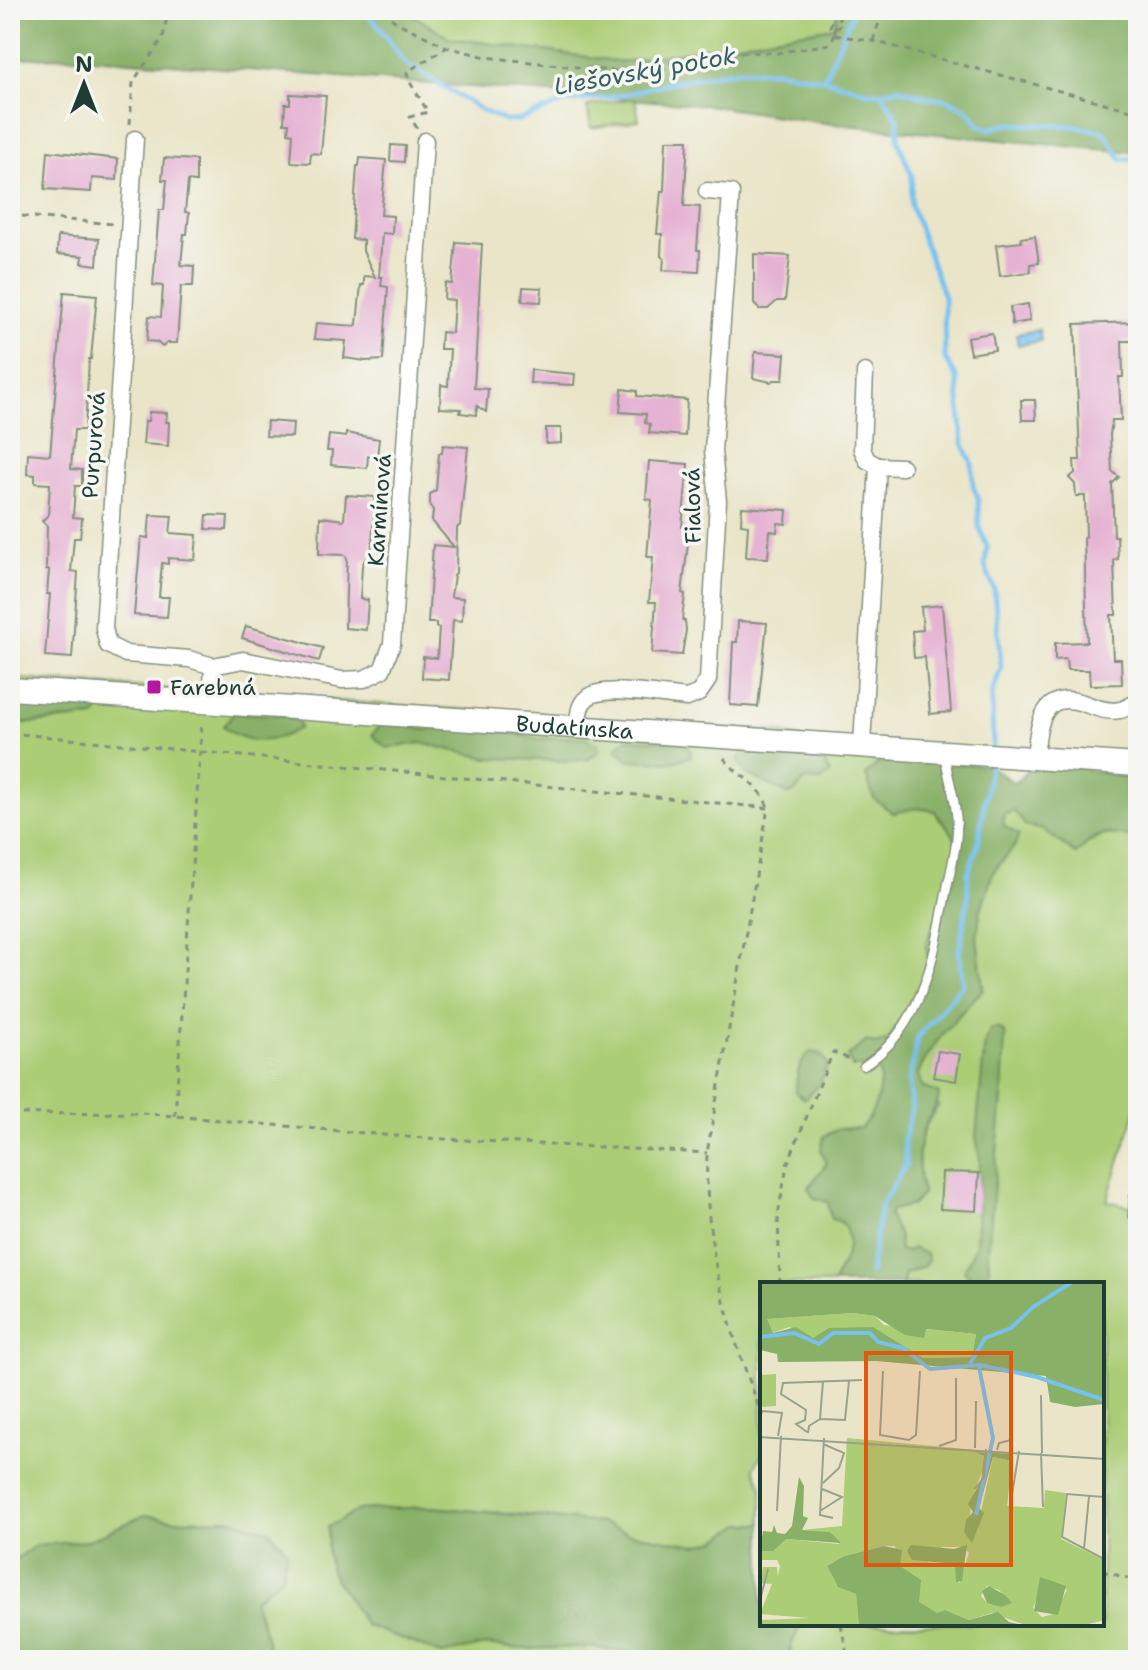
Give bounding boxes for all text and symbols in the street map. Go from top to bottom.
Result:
water label: Liešovský potok [551,39,739,103]
north arrow [44,44,124,124]
text: N [75,50,93,79]
street label: Purpurová [75,390,112,500]
street label: Karmínová [361,452,398,567]
street label: Fialová [677,467,708,544]
place label: Farebná [170,673,256,702]
marker: Farebná [145,678,163,696]
street label: Budatínska [515,709,635,746]
inset map [760,1282,1104,1626]

